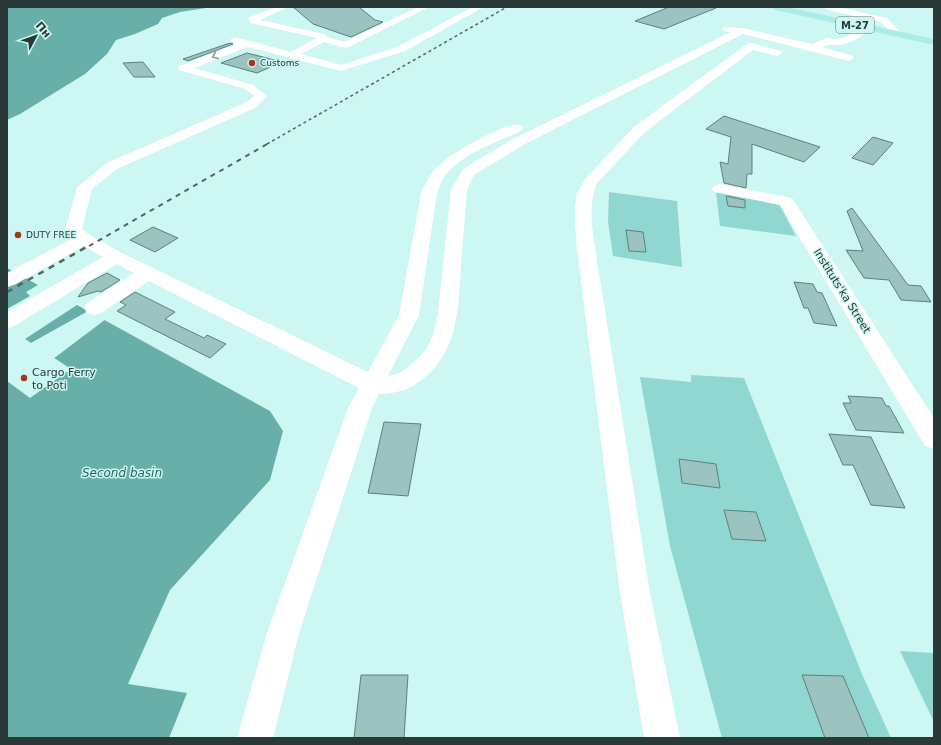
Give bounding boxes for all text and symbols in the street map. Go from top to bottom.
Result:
north arrow [16,16,56,56]
road number: М-27 [836,17,874,33]
text: Пн [33,19,54,40]
one-way arrow [212,51,219,59]
marker: Customs [247,58,257,68]
place label: Customs [260,58,299,68]
marker: DUTY FREE [13,230,23,240]
place label: DUTY FREE [26,230,76,240]
street label: Instituts'ka Street [811,246,874,336]
place label: Cargo Ferry to Poti [32,366,96,392]
marker: Cargo Ferry to Poti [19,373,29,383]
water label: Second basin [82,466,162,480]

